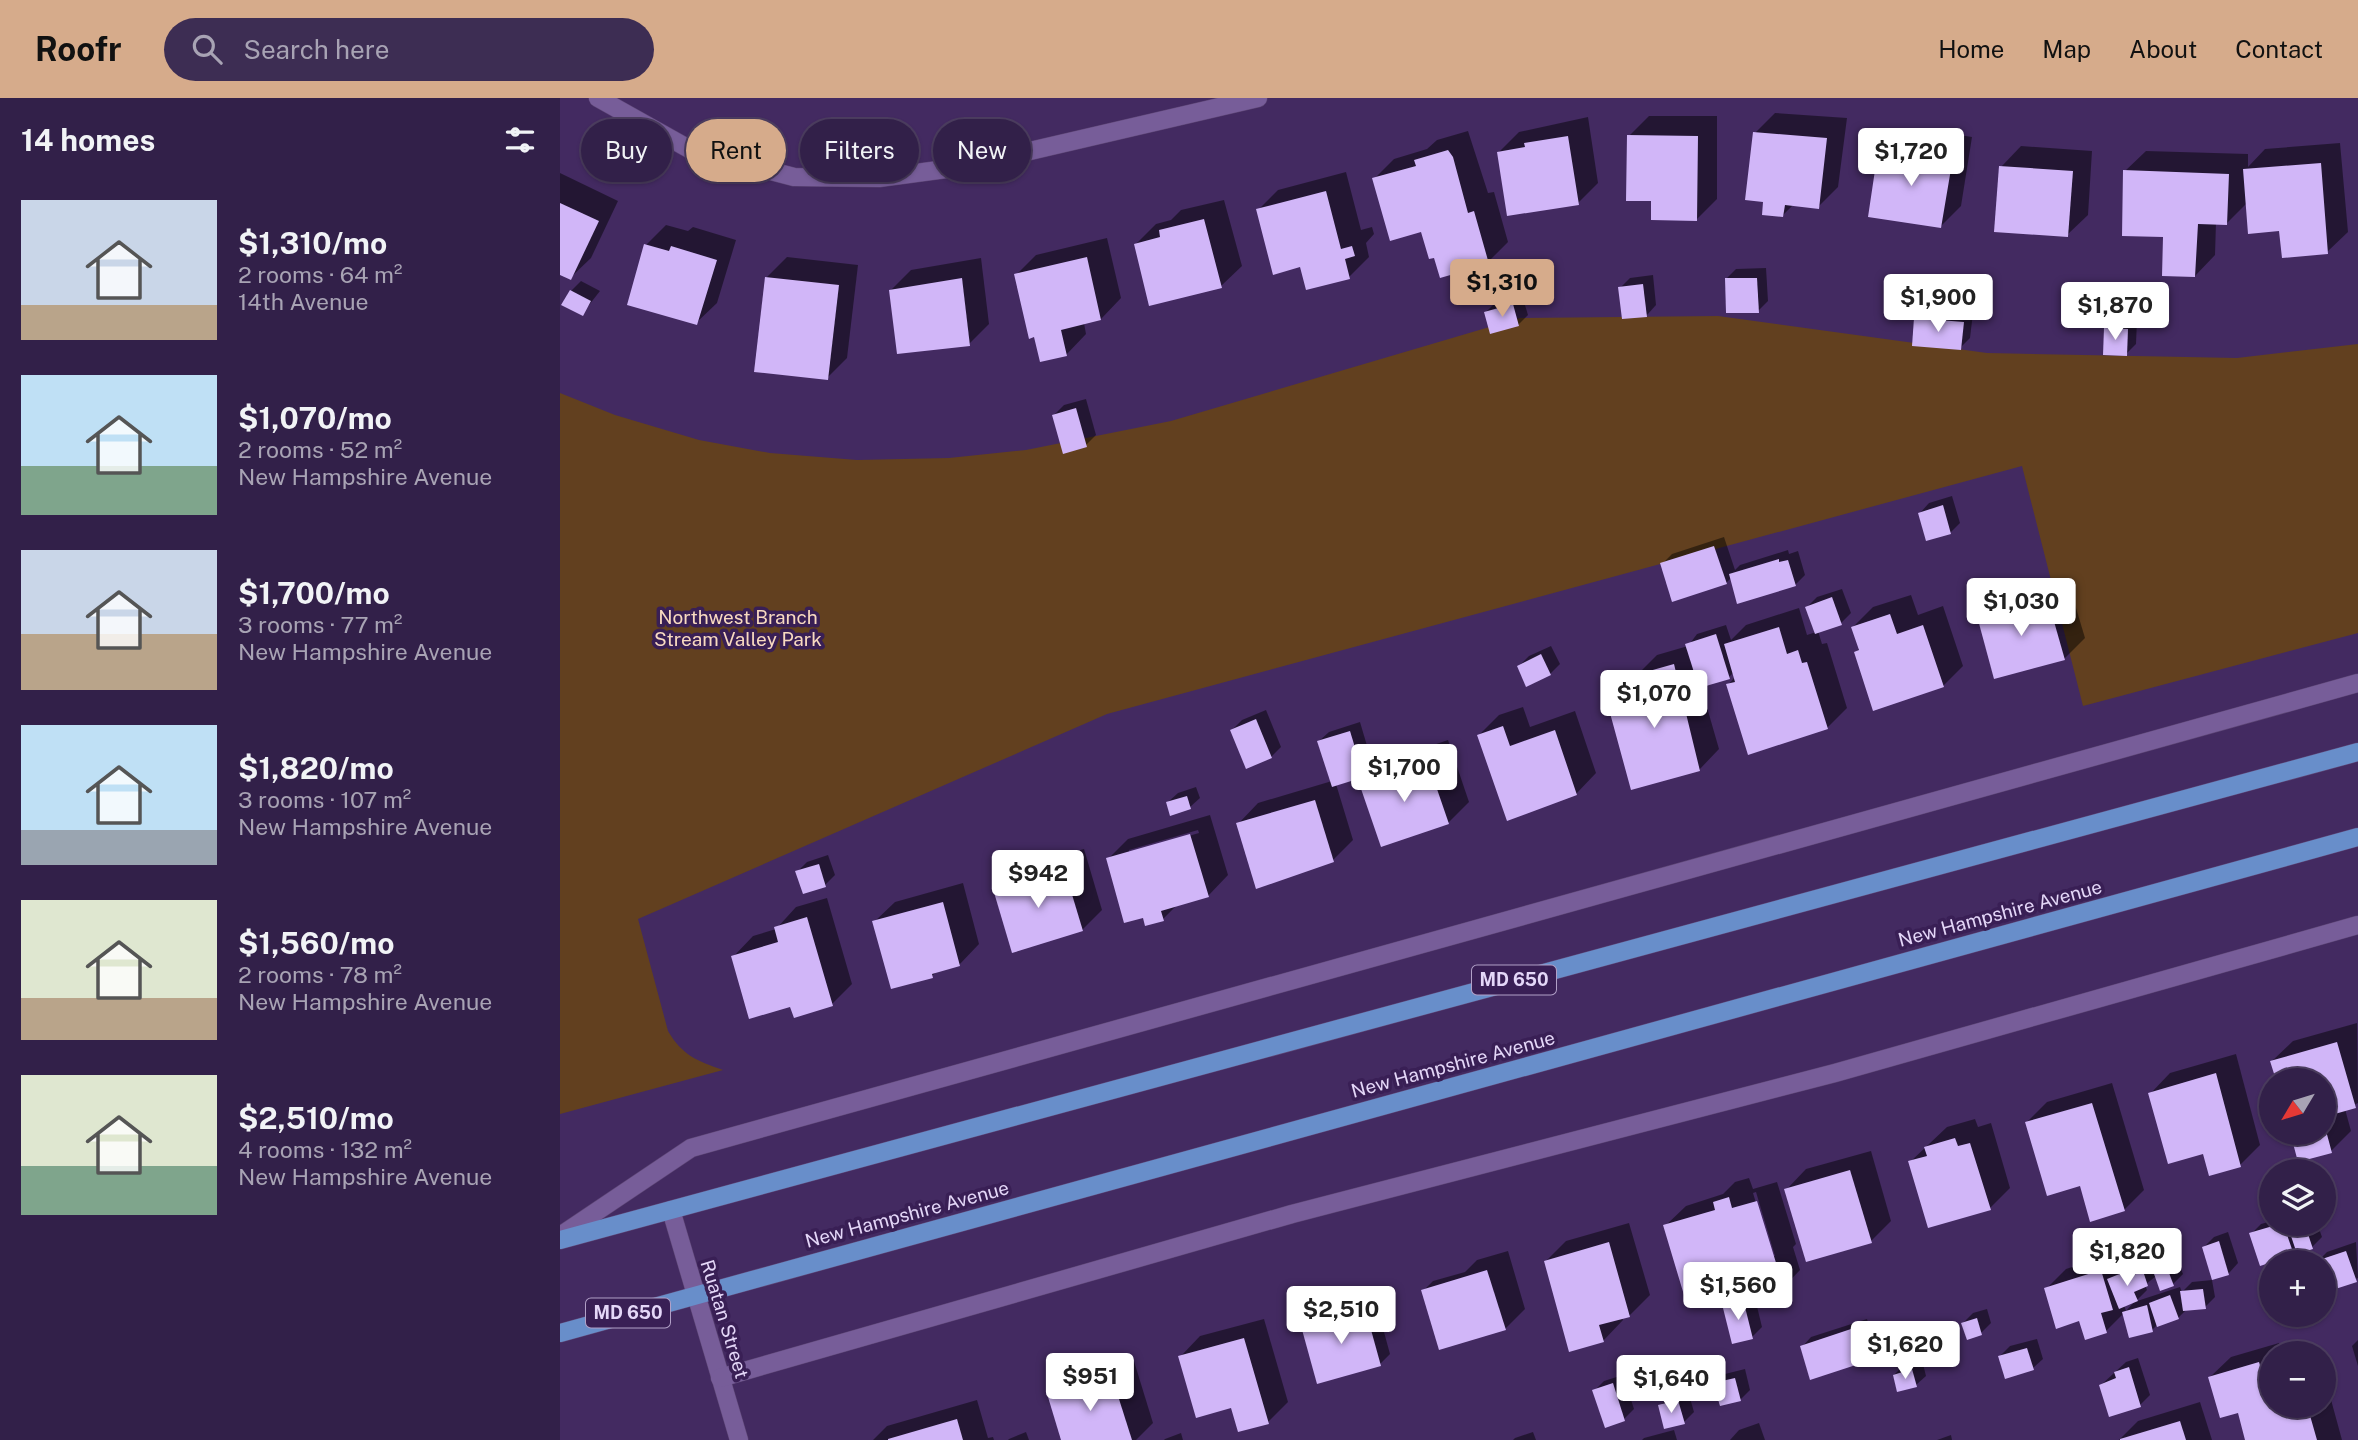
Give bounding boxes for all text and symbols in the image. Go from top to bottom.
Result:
search box [164,18,654,81]
text: Roofr [35,30,122,68]
icon: search [188,30,226,68]
text: Search here [244,34,390,65]
text: Home [1938,35,2004,63]
text: Map [2042,35,2091,63]
text: About [2129,35,2197,63]
text: Contact [2235,35,2323,63]
chip: Buy [581,119,672,182]
chip: Rent [686,119,786,182]
chip: Filters [800,119,919,182]
chip: New [933,119,1031,182]
icon: filters [501,121,539,159]
text: 14 homes [21,122,155,158]
pin: $1,720 [1854,129,1968,188]
text: $1,720 [1874,137,1948,164]
text: $1,310/mo [238,225,387,261]
icon: home [77,228,161,312]
pin: $1,310 [1445,260,1559,319]
text: 2 rooms · 64 m² [238,261,402,288]
text: $1,310 [1466,268,1538,295]
pin: $1,900 [1881,274,1995,334]
pin: $1,870 [2058,282,2172,342]
text: $1,900 [1900,283,1976,310]
text: 14th Avenue [238,288,369,315]
text: $1,870 [2077,291,2153,318]
text: $1,070/mo [238,400,392,436]
icon: home [77,403,161,487]
text: 2 rooms · 52 m² [238,436,402,463]
text: New Hampshire Avenue [238,463,492,490]
text: $1,700/mo [238,575,390,611]
icon: home [77,578,161,662]
pin: $1,030 [1964,578,2078,638]
text: $1,030 [1983,587,2059,614]
park label: Northwest Branch Stream Valley Park [654,606,822,650]
text: 3 rooms · 77 m² [238,611,402,638]
text: New Hampshire Avenue [238,638,492,665]
pin: $1,070 [1597,670,1711,730]
text: $1,070 [1616,679,1692,706]
pin: $1,700 [1347,744,1461,804]
text: $1,820/mo [238,750,394,786]
icon: home [77,753,161,837]
text: $1,700 [1367,753,1441,780]
text: 3 rooms · 107 m² [238,786,411,813]
text: New Hampshire Avenue [238,813,492,840]
pin: $942 [997,850,1079,910]
text: $942 [1008,859,1068,886]
street label: New Hampshire Avenue [1896,875,2104,951]
text: $1,560/mo [238,925,394,961]
icon: home [77,928,161,1012]
text: 2 rooms · 78 m² [238,961,402,988]
road number: MD 650 [1472,966,1556,995]
text: New Hampshire Avenue [238,988,492,1015]
street label: New Hampshire Avenue [1349,1026,1557,1102]
north arrow [2259,1068,2336,1144]
map controls [2259,1068,2336,1418]
text: $2,510/mo [238,1100,394,1136]
icon: home [77,1103,161,1187]
text: 4 rooms · 132 m² [238,1136,412,1163]
button: layers [2259,1159,2336,1236]
text: New Hampshire Avenue [238,1163,492,1190]
street label: New Hampshire Avenue [803,1176,1011,1252]
pin: $1,820 [2070,1228,2184,1288]
text: $1,820 [2089,1237,2165,1264]
button: + [2259,1250,2336,1327]
street label: Ruatan Street [697,1257,753,1381]
pin: $1,560 [1681,1262,1795,1322]
text: $1,560 [1699,1271,1777,1298]
pin: $2,510 [1284,1286,1398,1346]
text: $2,510 [1303,1295,1379,1322]
road number: MD 650 [586,1298,670,1328]
pin: $1,620 [1848,1322,1962,1381]
text: $1,620 [1867,1330,1943,1357]
button: − [2259,1341,2336,1418]
pin: $951 [1049,1354,1131,1413]
pin: $1,640 [1614,1356,1728,1415]
text: $951 [1062,1362,1118,1389]
text: $1,640 [1633,1364,1709,1391]

